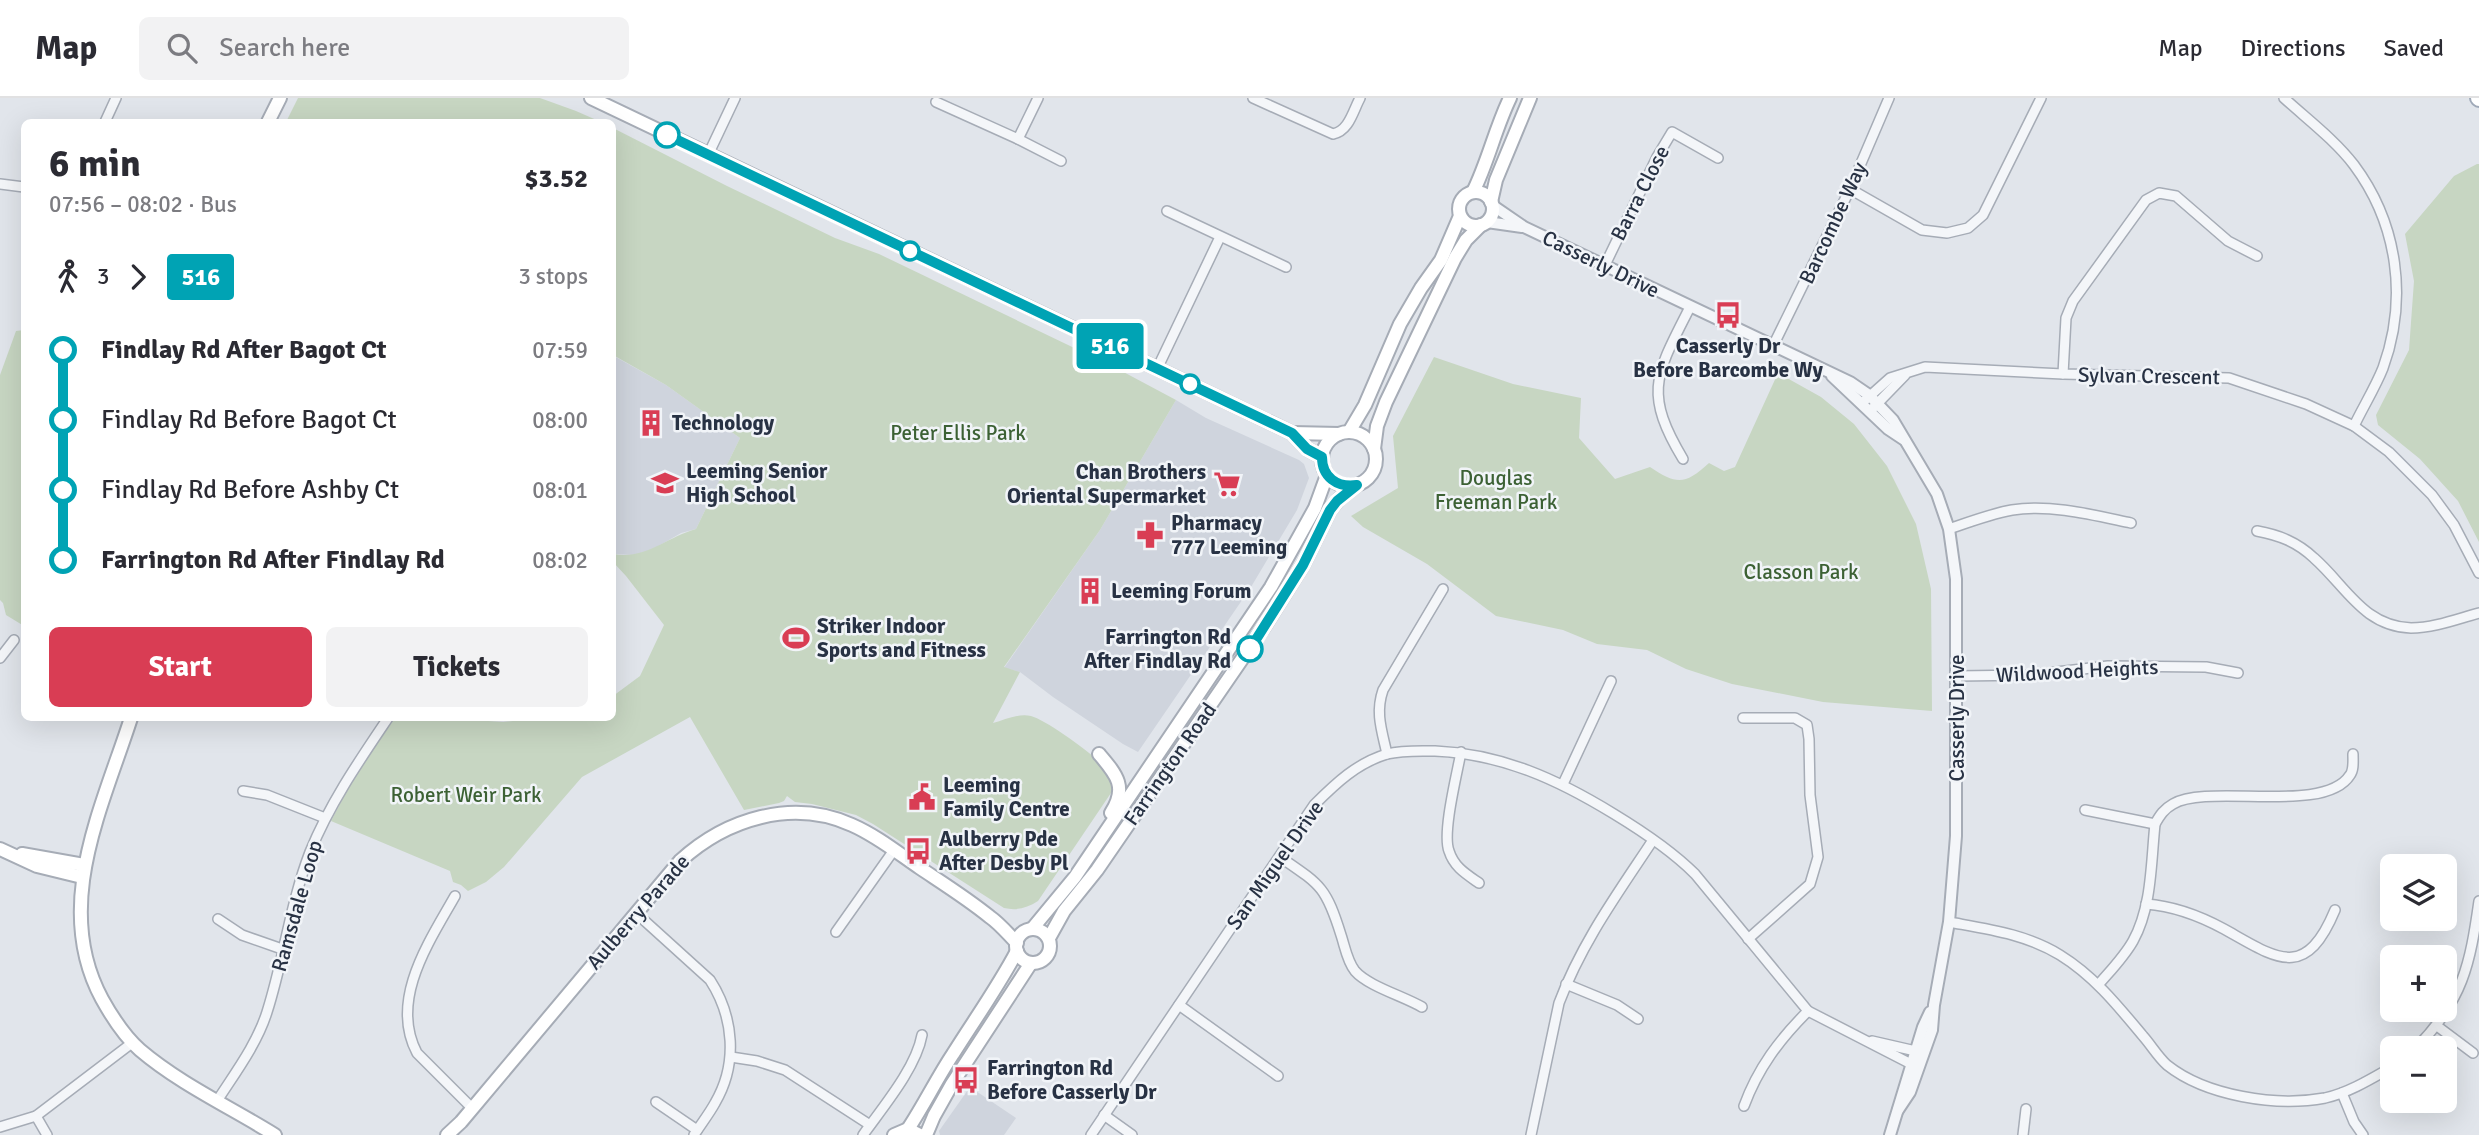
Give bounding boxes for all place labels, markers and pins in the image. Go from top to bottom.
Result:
unlabelled marker [654,122,680,148]
unlabelled marker [900,241,920,261]
bus stop icon: Casserly Dr Before Barcombe Wy [1713,300,1743,330]
place label: Casserly Dr Before Barcombe Wy [1633,333,1823,383]
unlabelled marker [1180,374,1200,394]
building icon: Technology [636,408,666,438]
place label: Technology [672,410,775,436]
place label: Leeming Senior High School [686,458,828,508]
place label: Chan Brothers Oriental Supermarket [1007,459,1206,509]
school or university icon: Leeming Senior High School [650,468,680,498]
supermarket icon: Chan Brothers Oriental Supermarket [1212,469,1242,499]
place label: Pharmacy 777 Leeming [1171,510,1287,560]
pharmacy icon: Pharmacy 777 Leeming [1135,520,1165,550]
building icon: Leeming Forum [1075,576,1105,606]
place label: Leeming Forum [1111,578,1252,604]
place label: Striker Indoor Sports and Fitness [817,613,986,663]
sports icon: Striker Indoor Sports and Fitness [781,623,811,653]
place label: Farrington Rd After Findlay Rd [1084,624,1231,674]
marker: Farrington Rd After Findlay Rd [1237,636,1263,662]
place label: Leeming Family Centre [943,772,1070,822]
public building icon: Leeming Family Centre [907,782,937,812]
place label: Aulberry Pde After Desby Pl [939,826,1069,876]
bus stop icon: Aulberry Pde After Desby Pl [903,836,933,866]
place label: Farrington Rd Before Casserly Dr [987,1055,1157,1105]
bus stop icon: Farrington Rd Before Casserly Dr [951,1065,981,1095]

